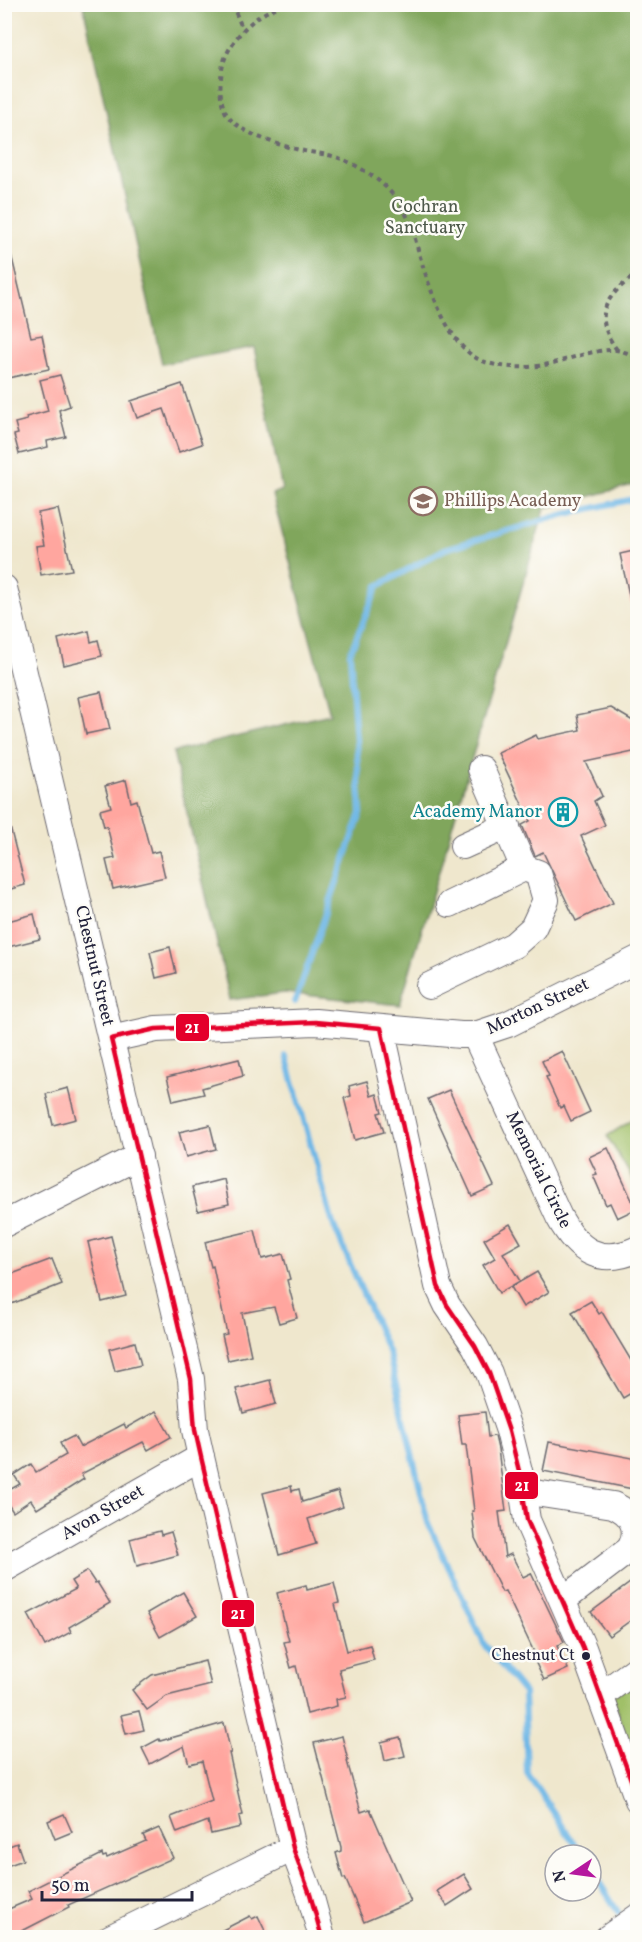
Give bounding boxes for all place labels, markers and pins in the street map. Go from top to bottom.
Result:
school or university icon: Phillips Academy [407,485,439,517]
place label: Phillips Academy [444,489,582,514]
building icon: Academy Manor [547,796,579,828]
place label: Academy Manor [412,800,542,825]
place label: Chestnut Ct [492,1645,575,1667]
marker: Chestnut Ct [580,1650,592,1662]

